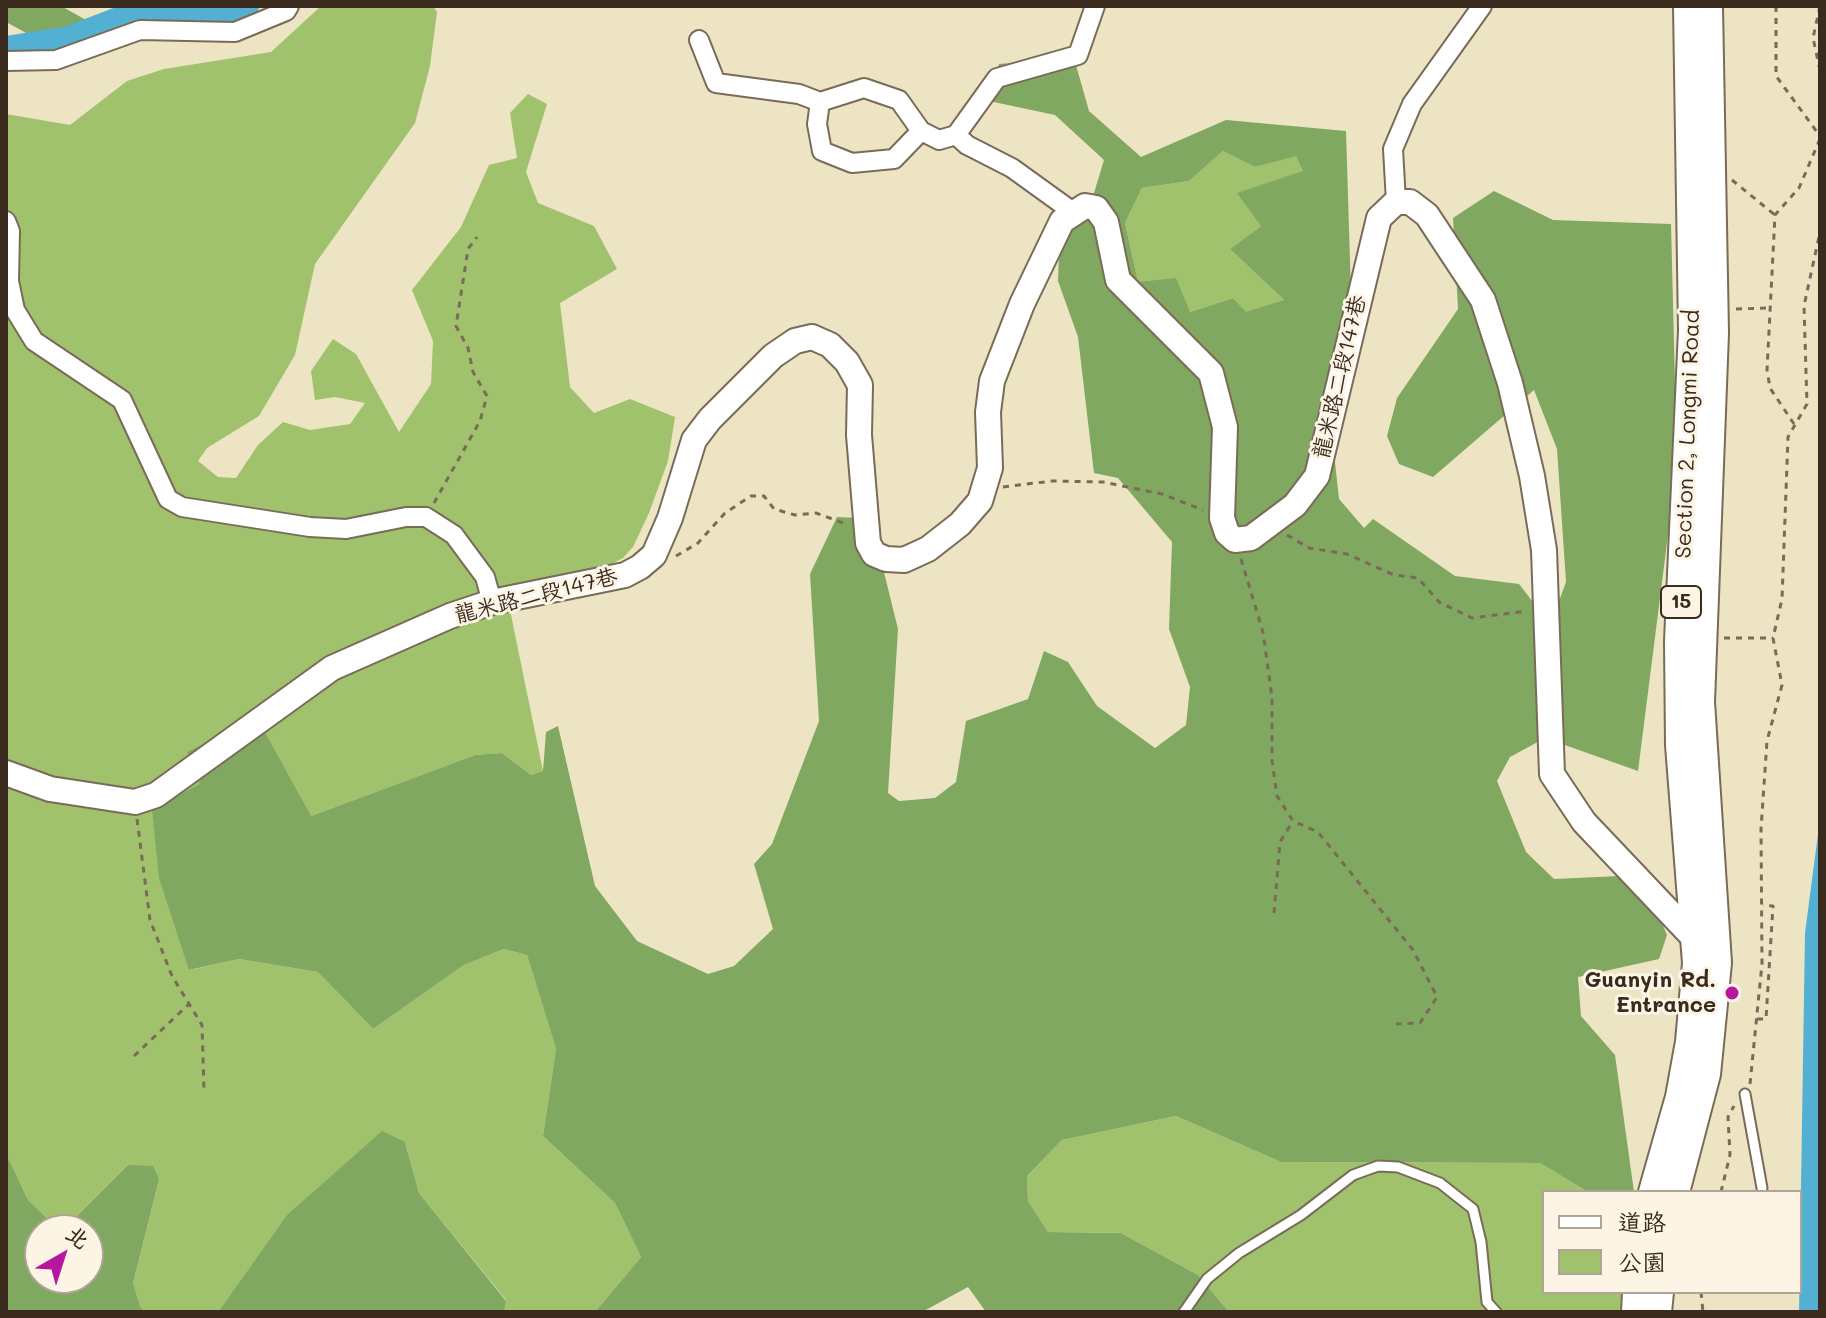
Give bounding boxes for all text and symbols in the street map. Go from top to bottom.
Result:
street label: 龍米路二段147巷 [1308,293,1372,461]
street label: Section 2, Longmi Road [1670,309,1706,559]
street label: 龍米路二段147巷 [452,563,620,629]
road number: 15 [1661,586,1701,618]
place label: Guanyin Rd. Entrance [1584,967,1716,1018]
marker: Guanyin Rd. Entrance [1723,984,1741,1002]
legend [1542,1190,1802,1294]
text: 道路 [1618,1206,1666,1237]
north arrow [24,1214,104,1294]
text: 北 [60,1218,96,1255]
text: 公園 [1618,1246,1666,1277]

